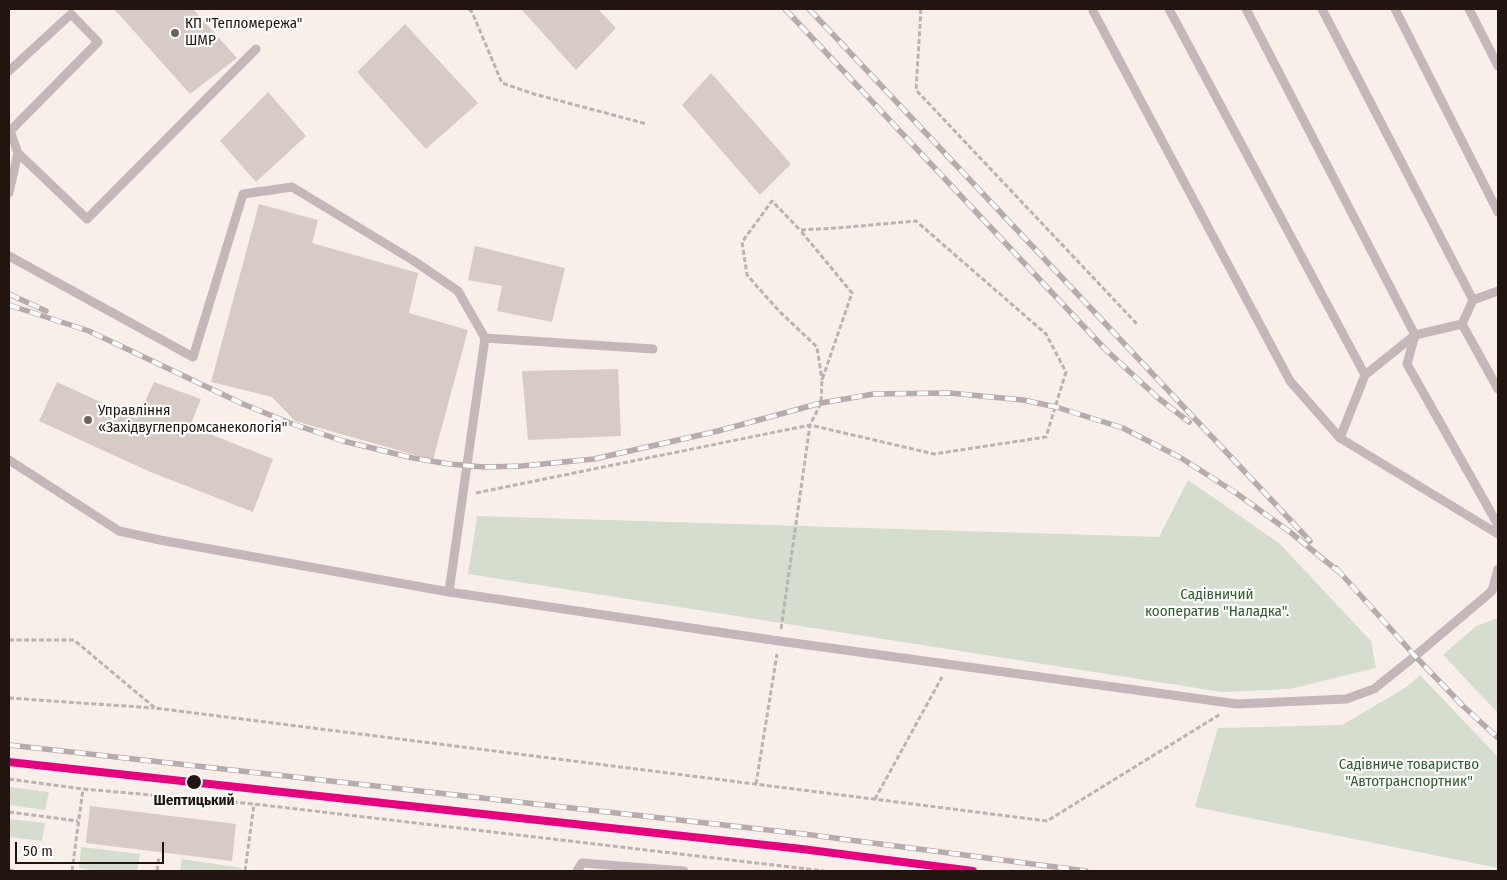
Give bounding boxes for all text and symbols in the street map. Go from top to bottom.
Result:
place label: КП "Тепломережа" ШМР [185,15,303,50]
marker: КП "Тепломережа" ШМР [169,27,181,39]
place label: Управління «Західвуглепромсанекологія" [98,402,287,437]
marker: Управління «Західвуглепромсанекологія" [82,414,94,426]
park label: Садівничий кооператив "Наладка". [1145,586,1289,621]
park label: Садівниче товариство "Автотранспортник" [1339,756,1479,791]
marker: Шептицький [185,773,203,791]
place label: Шептицький [153,792,235,810]
scale bar [18,832,166,864]
text: 50 m [23,842,53,860]

